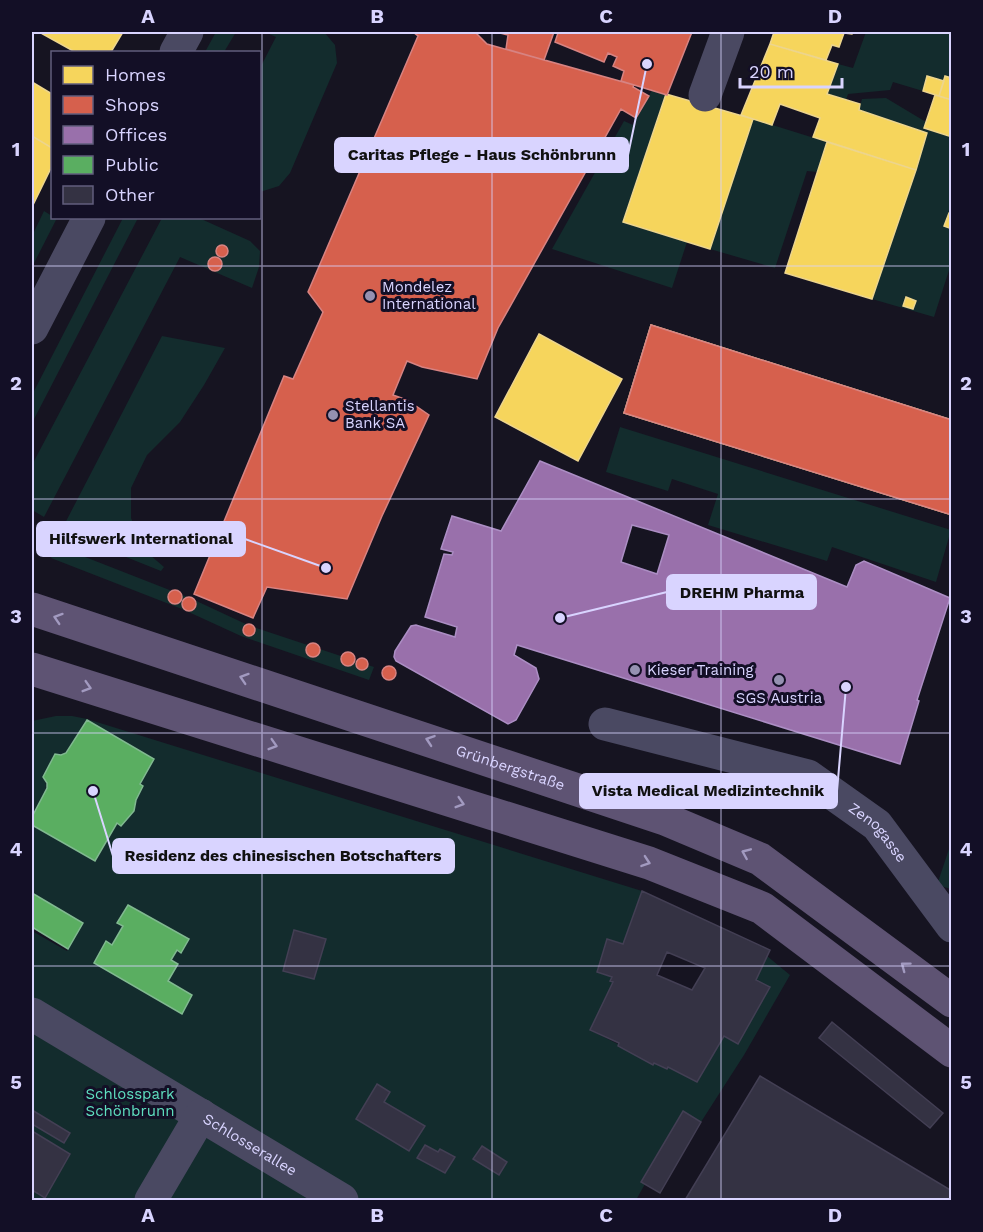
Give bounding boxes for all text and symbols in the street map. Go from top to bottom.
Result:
text: A [141,4,155,28]
text: B [370,4,384,28]
text: C [599,4,613,28]
text: D [828,4,842,28]
legend [51,51,261,219]
scale bar [740,51,842,89]
text: 20 m [749,61,794,82]
text: Homes [105,64,166,85]
text: Shops [105,94,159,115]
text: Offices [105,124,167,145]
text: 1 [12,137,20,161]
text: 1 [962,137,970,161]
callout: Caritas Pflege - Haus Schönbrunn [335,138,628,172]
text: Caritas Pflege - Haus Schönbrunn [348,145,616,164]
text: Public [105,154,159,175]
text: Other [105,184,155,205]
place label: Mondelez International [382,278,476,313]
marker: Mondelez International [363,289,377,303]
text: 2 [10,371,22,395]
text: 2 [960,371,972,395]
place label: Stellantis Bank SA [345,397,415,432]
marker: Stellantis Bank SA [326,408,340,422]
callout: Hilfswerk International [37,522,245,556]
text: Hilfswerk International [49,529,234,548]
callout: DREHM Pharma [667,575,816,609]
text: DREHM Pharma [680,583,805,602]
text: 3 [10,604,22,628]
text: 3 [960,604,972,628]
one-way arrow [53,612,64,625]
place label: Kieser Training [647,661,754,679]
marker: Kieser Training [628,663,642,677]
one-way arrow [239,673,250,686]
marker: SGS Austria [772,673,786,687]
one-way arrow [81,680,92,692]
place label: SGS Austria [736,689,823,707]
one-way arrow [425,735,436,748]
one-way arrow [267,738,278,750]
street label: Grünbergstraße [453,741,567,794]
callout: Vista Medical Medizintechnik [580,774,837,808]
text: Vista Medical Medizintechnik [592,781,824,800]
one-way arrow [454,796,464,809]
street label: Zenogasse [845,799,911,866]
text: 4 [10,837,23,861]
text: 4 [960,837,973,861]
callout: Residenz des chinesischen Botschafters [113,839,454,873]
text: Residenz des chinesischen Botschafters [125,846,442,865]
one-way arrow [741,849,752,861]
one-way arrow [640,855,650,867]
one-way arrow [900,963,911,974]
text: 5 [10,1070,22,1094]
text: 5 [960,1070,972,1094]
park label: Schlosspark Schönbrunn [85,1085,175,1120]
street label: Schlosserallee [200,1110,300,1180]
text: A [141,1203,155,1227]
text: B [370,1203,384,1227]
text: C [599,1203,613,1227]
text: D [828,1203,842,1227]

